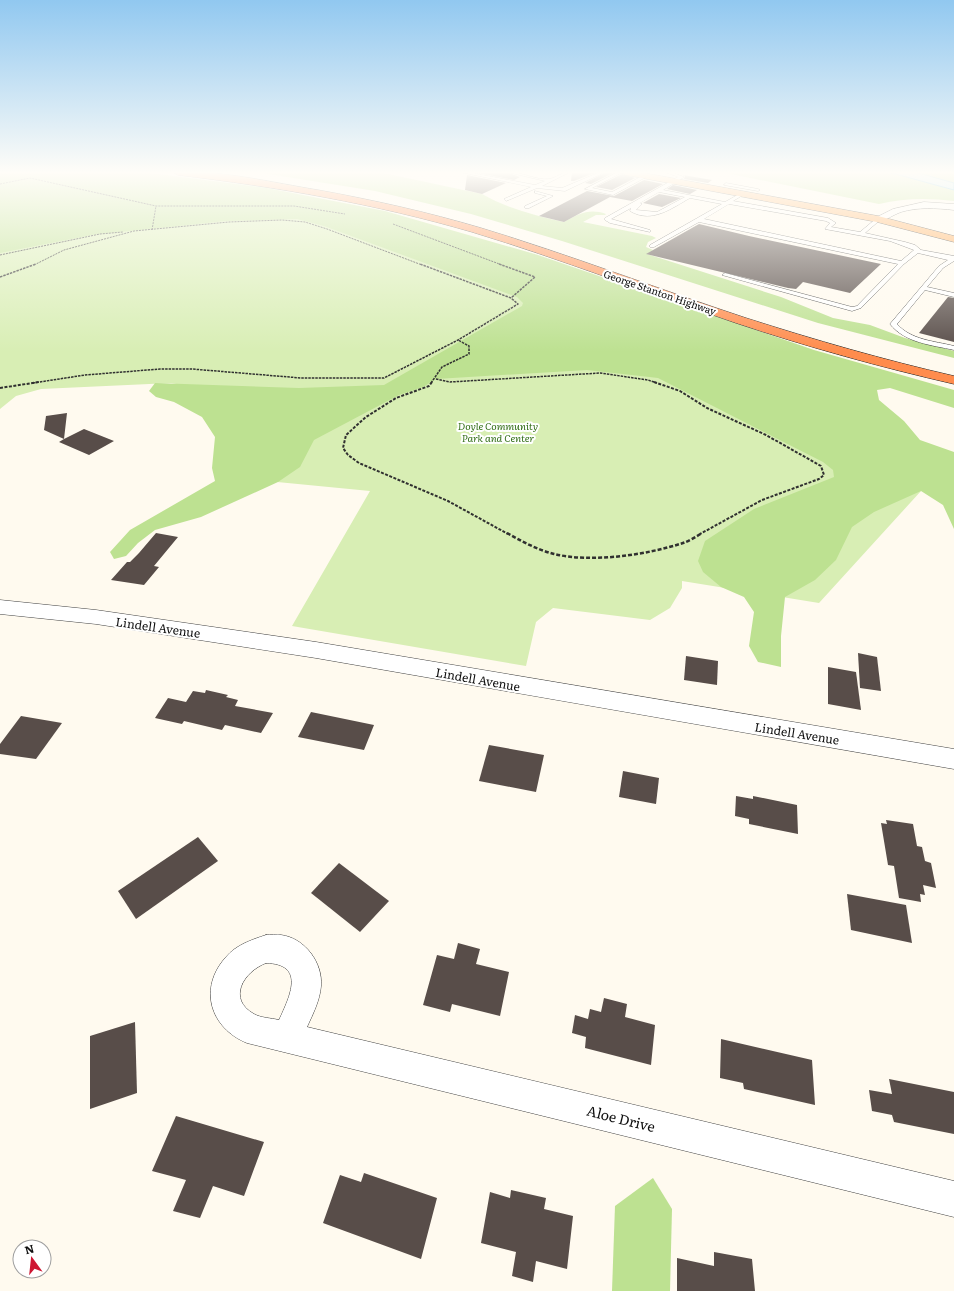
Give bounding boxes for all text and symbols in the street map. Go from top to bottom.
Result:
street label: George Stanton Highway [602,266,718,318]
park label: Doyle Community Park and Center [458,418,538,445]
street label: Lindell Avenue [114,612,202,642]
street label: Lindell Avenue [434,663,522,695]
street label: Lindell Avenue [753,717,841,749]
street label: Aloe Drive [585,1100,657,1136]
north arrow [12,1239,52,1279]
text: N [23,1239,36,1257]

